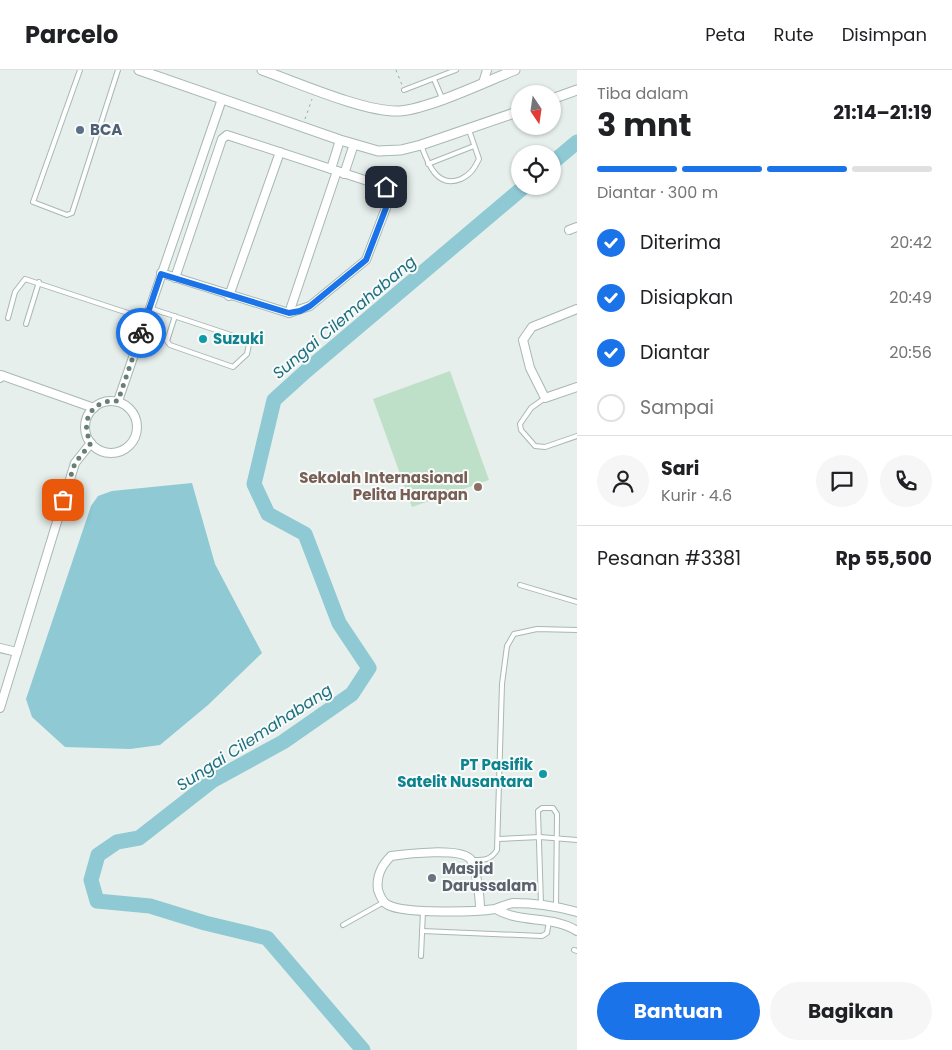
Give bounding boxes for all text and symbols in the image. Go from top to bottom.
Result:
text: Parcelo [25,18,118,51]
text: Peta [705,22,745,47]
text: Rute [773,22,814,47]
text: Disimpan [842,22,927,47]
text: Tiba dalam [597,82,688,105]
north arrow [511,85,561,135]
map controls [511,85,561,195]
text: 21:14–21:19 [833,99,932,126]
text: 3 mnt [597,102,692,147]
place label: BCA [90,119,122,140]
marker: BCA [74,124,86,136]
button: locate [511,145,561,195]
pin [365,166,407,208]
icon: home [372,173,400,201]
text: Diantar · 300 m [597,181,718,204]
icon: check [597,229,625,257]
text: Diterima [640,229,721,256]
text: 20:42 [890,231,932,254]
water label: Sungai Cilemahabang [267,250,421,384]
icon: check [597,284,625,312]
text: Disiapkan [640,284,733,311]
text: 20:49 [889,286,932,309]
courier [116,308,166,358]
icon: bike [127,319,155,347]
place label: Suzuki [213,328,264,349]
marker: Suzuki [197,333,209,345]
icon: check [597,339,625,367]
text: Diantar [640,339,710,366]
text: 20:56 [889,341,932,364]
text: Sampai [640,394,714,421]
button: person [597,455,649,507]
text: Sari [661,455,699,482]
button: chat [816,455,868,507]
button: phone [880,455,932,507]
place label: Sekolah Internasional Pelita Harapan [299,467,468,505]
pin [42,479,84,521]
marker: Sekolah Internasional Pelita Harapan [472,481,484,493]
text: Kurir · 4.6 [661,484,732,507]
icon: bag [49,486,77,514]
text: Pesanan #3381 [597,545,741,572]
text: Rp 55,500 [835,545,932,572]
water label: Sungai Cilemahabang [172,678,337,796]
place label: PT Pasifik Satelit Nusantara [397,754,534,792]
marker: PT Pasifik Satelit Nusantara [537,768,549,780]
place label: Masjid Darussalam [442,858,537,896]
marker: Masjid Darussalam [426,872,438,884]
button: Bantuan [597,982,760,1040]
button: Bagikan [770,982,932,1040]

